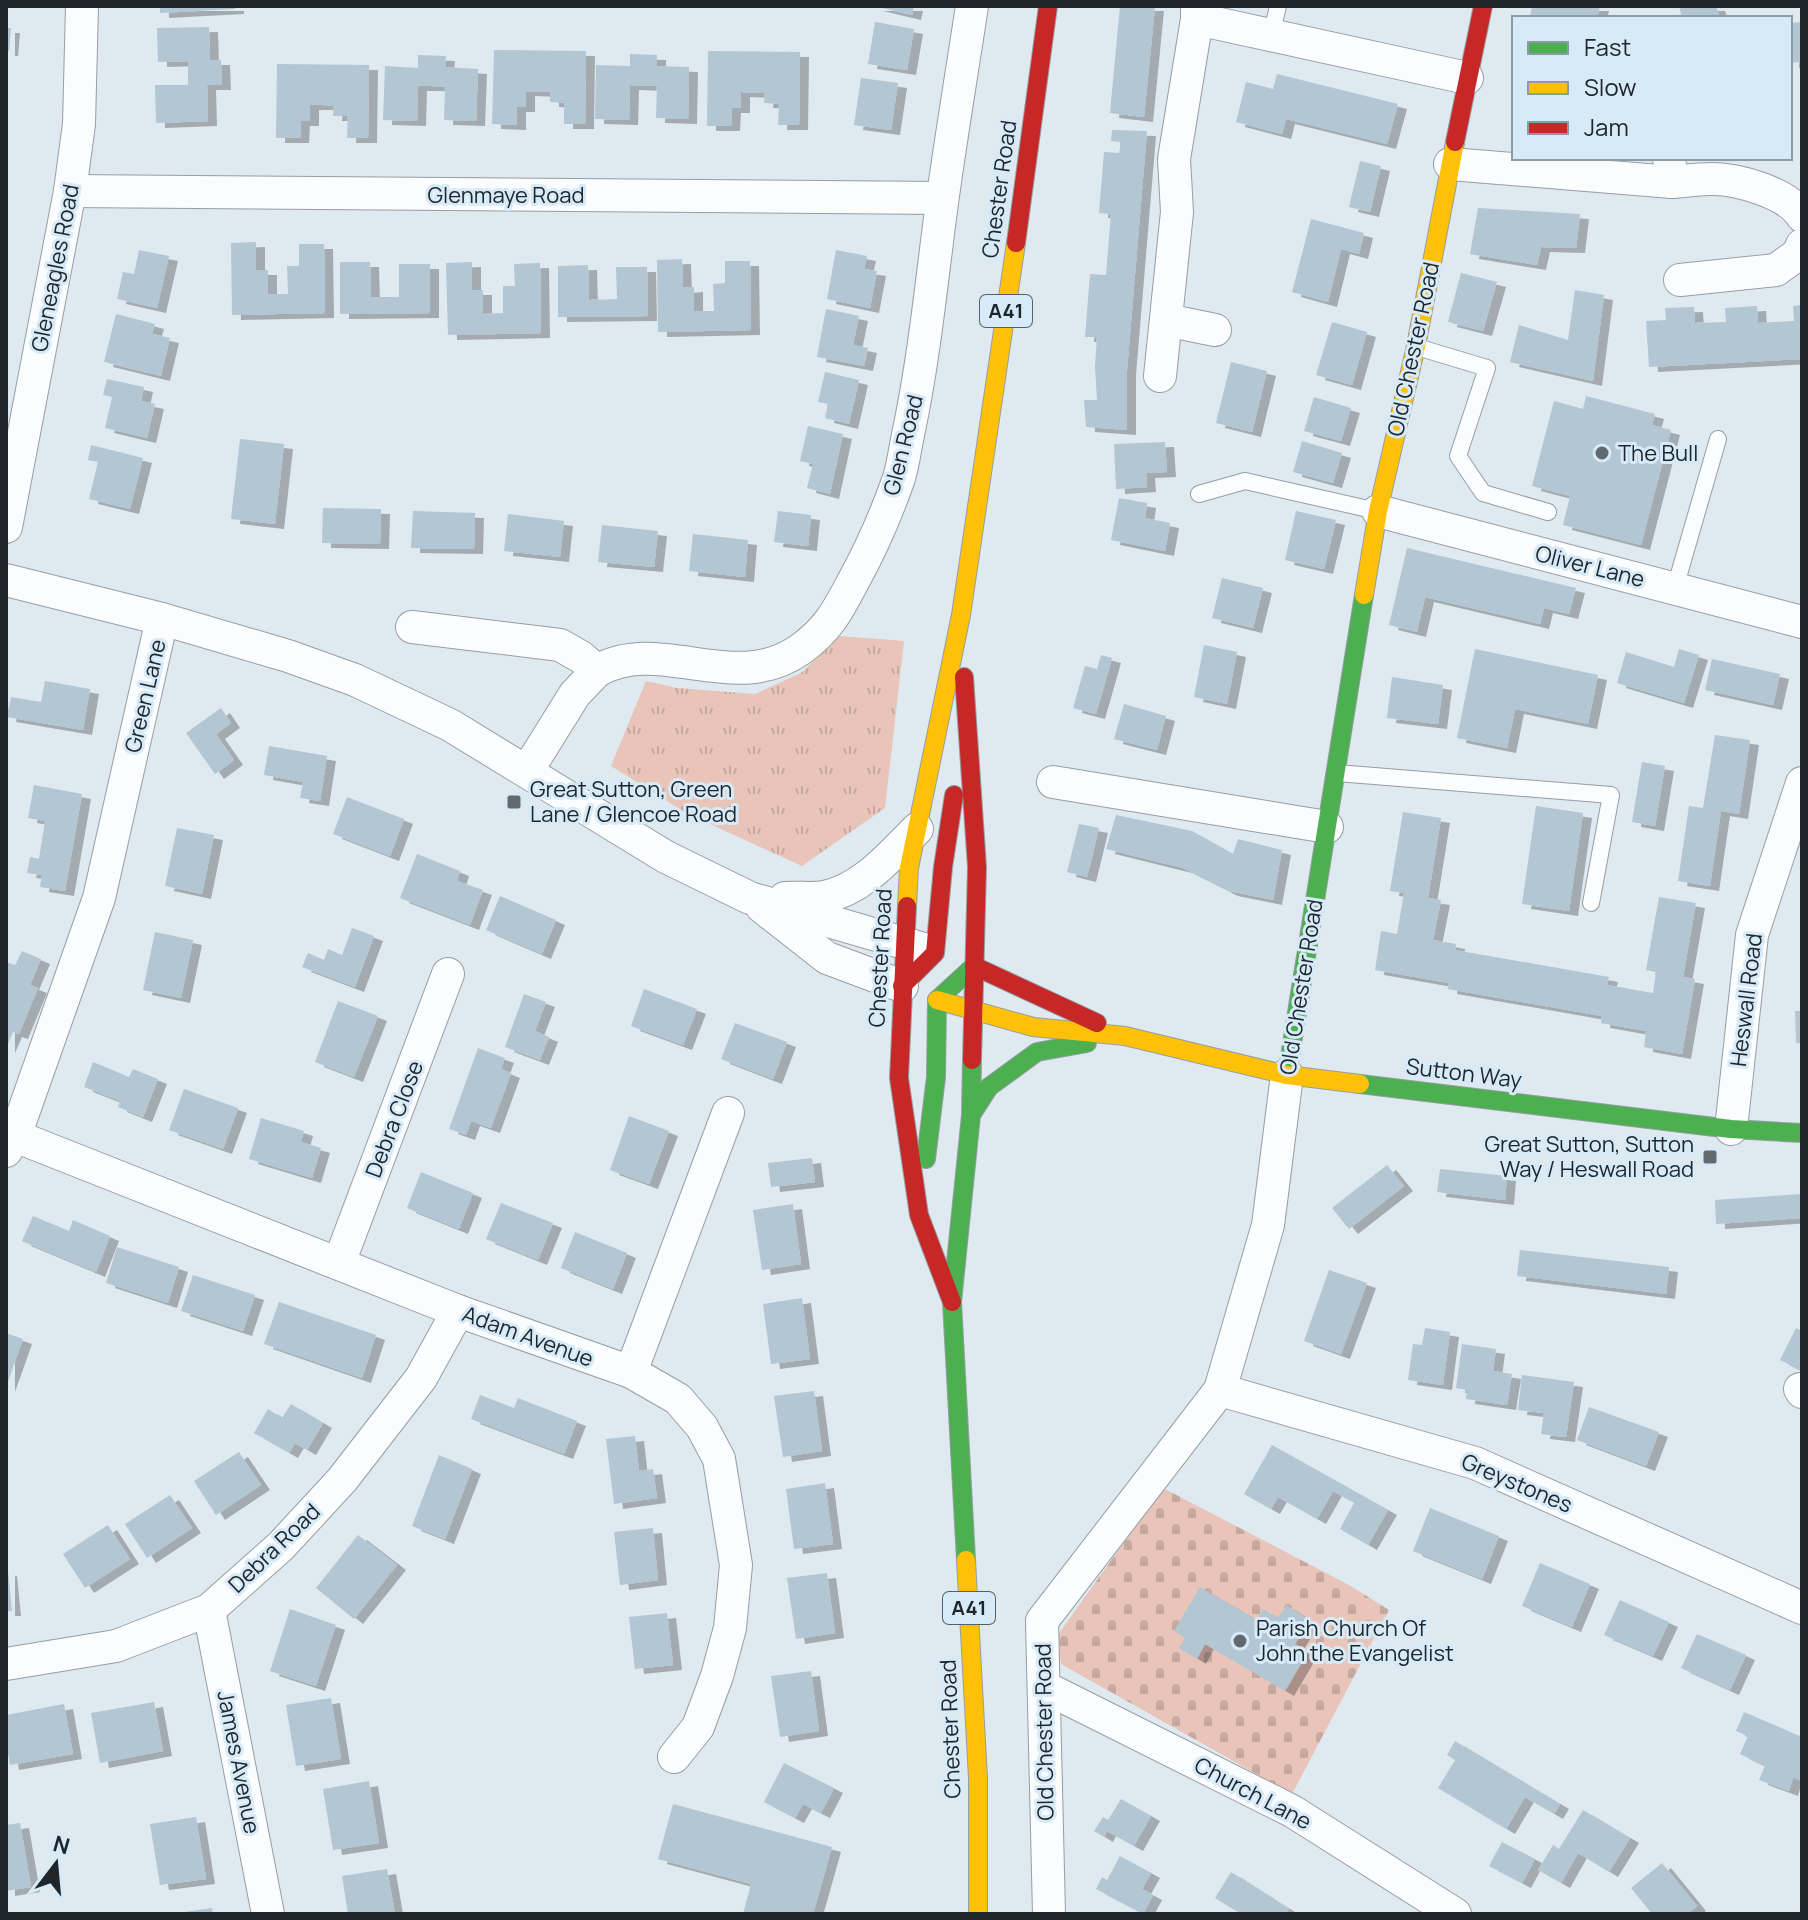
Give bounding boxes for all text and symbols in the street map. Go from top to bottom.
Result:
legend [1512,16,1792,160]
text: Fast [1584,30,1631,63]
text: Slow [1584,70,1637,103]
text: Jam [1584,110,1629,143]
street label: Chester Road [974,118,1024,260]
street label: Glenmaye Road [427,180,585,210]
street label: Gleneagles Road [24,182,86,354]
street label: Old Chester Road [1380,259,1446,439]
road number: A41 [980,295,1032,327]
street label: Glen Road [876,391,930,499]
place label: The Bull [1618,438,1698,468]
marker: The Bull [1593,444,1611,462]
street label: Oliver Lane [1532,538,1648,594]
street label: Green Lane [117,636,173,756]
place label: Great Sutton, Green Lane / Glencoe Road [530,774,737,829]
marker: Great Sutton, Green Lane / Glencoe Road [505,793,523,811]
street label: Chester Road [861,888,899,1028]
street label: Old Chester Road [1272,897,1330,1077]
street label: Heswall Road [1723,932,1769,1068]
street label: Sutton Way [1405,1051,1524,1095]
street label: Debra Close [358,1056,430,1182]
place label: Great Sutton, Sutton Way / Heswall Road [1484,1129,1694,1184]
marker: Great Sutton, Sutton Way / Heswall Road [1701,1148,1719,1166]
street label: Adam Avenue [458,1298,598,1374]
street label: Greystones [1457,1446,1577,1520]
street label: Debra Road [222,1497,326,1599]
road number: A41 [943,1592,995,1624]
place label: Parish Church Of John the Evangelist [1256,1613,1454,1668]
marker: Parish Church Of John the Evangelist [1231,1632,1249,1650]
street label: Old Chester Road [1027,1643,1061,1821]
street label: Chester Road [933,1659,967,1799]
street label: James Avenue [210,1688,268,1836]
street label: Church Lane [1189,1750,1317,1836]
north arrow [16,1824,96,1904]
text: N [50,1828,73,1861]

